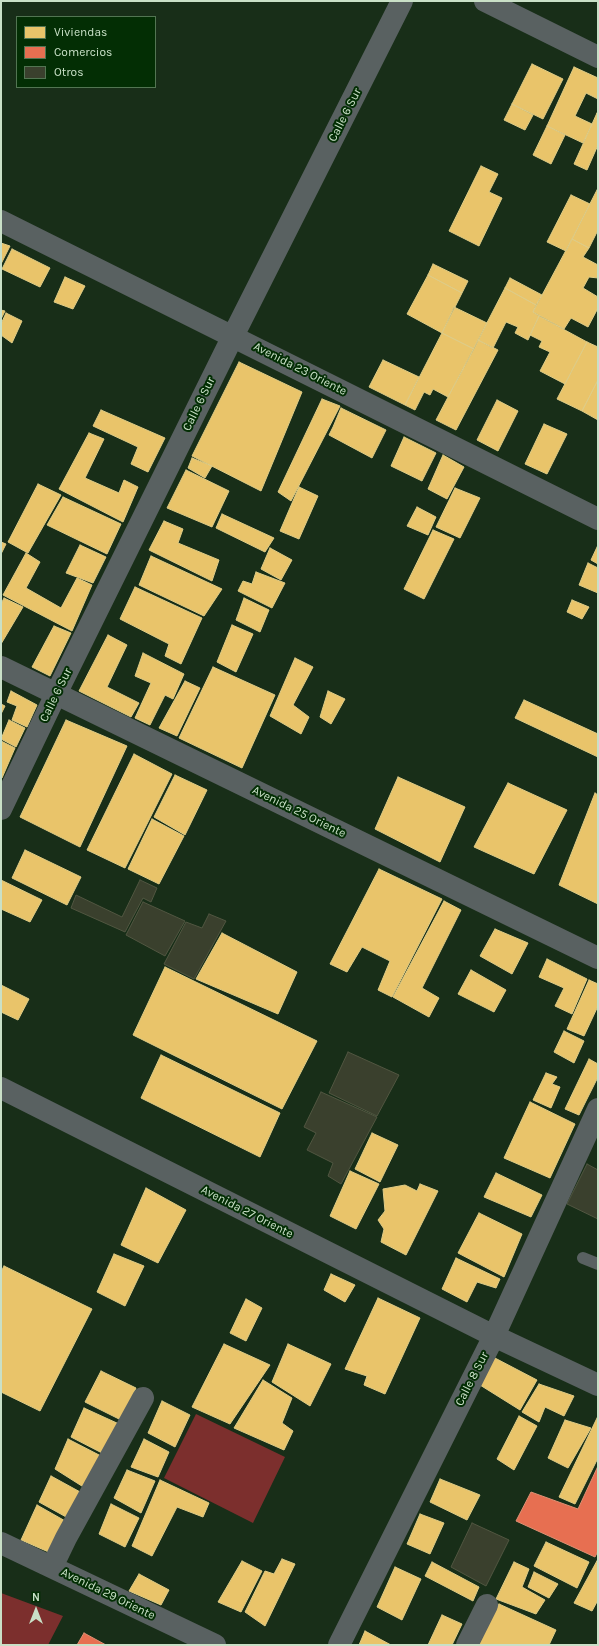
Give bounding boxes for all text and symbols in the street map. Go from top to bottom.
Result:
legend [16,16,156,88]
text: Viviendas [54,25,107,39]
text: Comercios [54,45,112,59]
text: Otros [54,65,83,79]
street label: Calle 6 Sur [325,86,365,144]
street label: Avenida 23 Oriente [251,339,349,399]
street label: Calle 6 Sur [180,375,218,433]
street label: Calle 6 Sur [37,666,75,724]
street label: Avenida 25 Oriente [250,783,348,841]
street label: Avenida 27 Oriente [199,1183,295,1241]
street label: Calle 8 Sur [452,1350,492,1408]
street label: Avenida 29 Oriente [59,1565,157,1623]
north arrow [16,1590,56,1630]
text: N [32,1591,40,1604]

